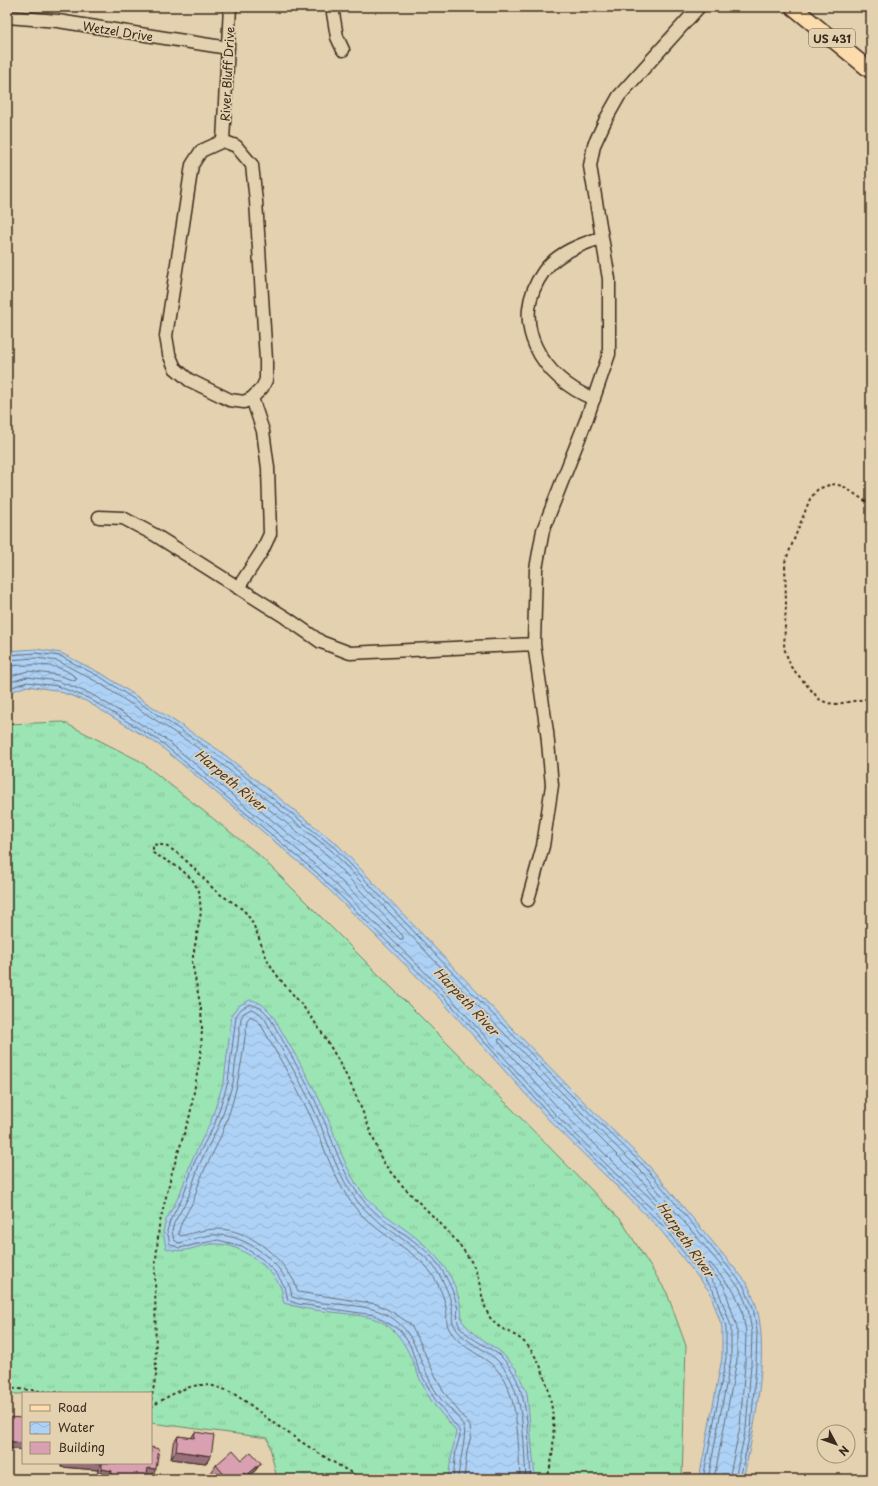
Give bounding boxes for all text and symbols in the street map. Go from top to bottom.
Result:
street label: Wetzel Drive [81,17,155,45]
street label: River Bluff Drive [216,26,238,122]
road number: US 431 [809,29,855,47]
water label: Harpeth River [191,745,272,817]
water label: Harpeth River [430,962,505,1041]
water label: Harpeth River [653,1198,720,1282]
legend [22,1392,152,1464]
text: Road [58,1398,87,1416]
text: Water [58,1418,95,1436]
north arrow [816,1424,856,1464]
text: Building [58,1438,105,1456]
text: N [834,1442,853,1460]

